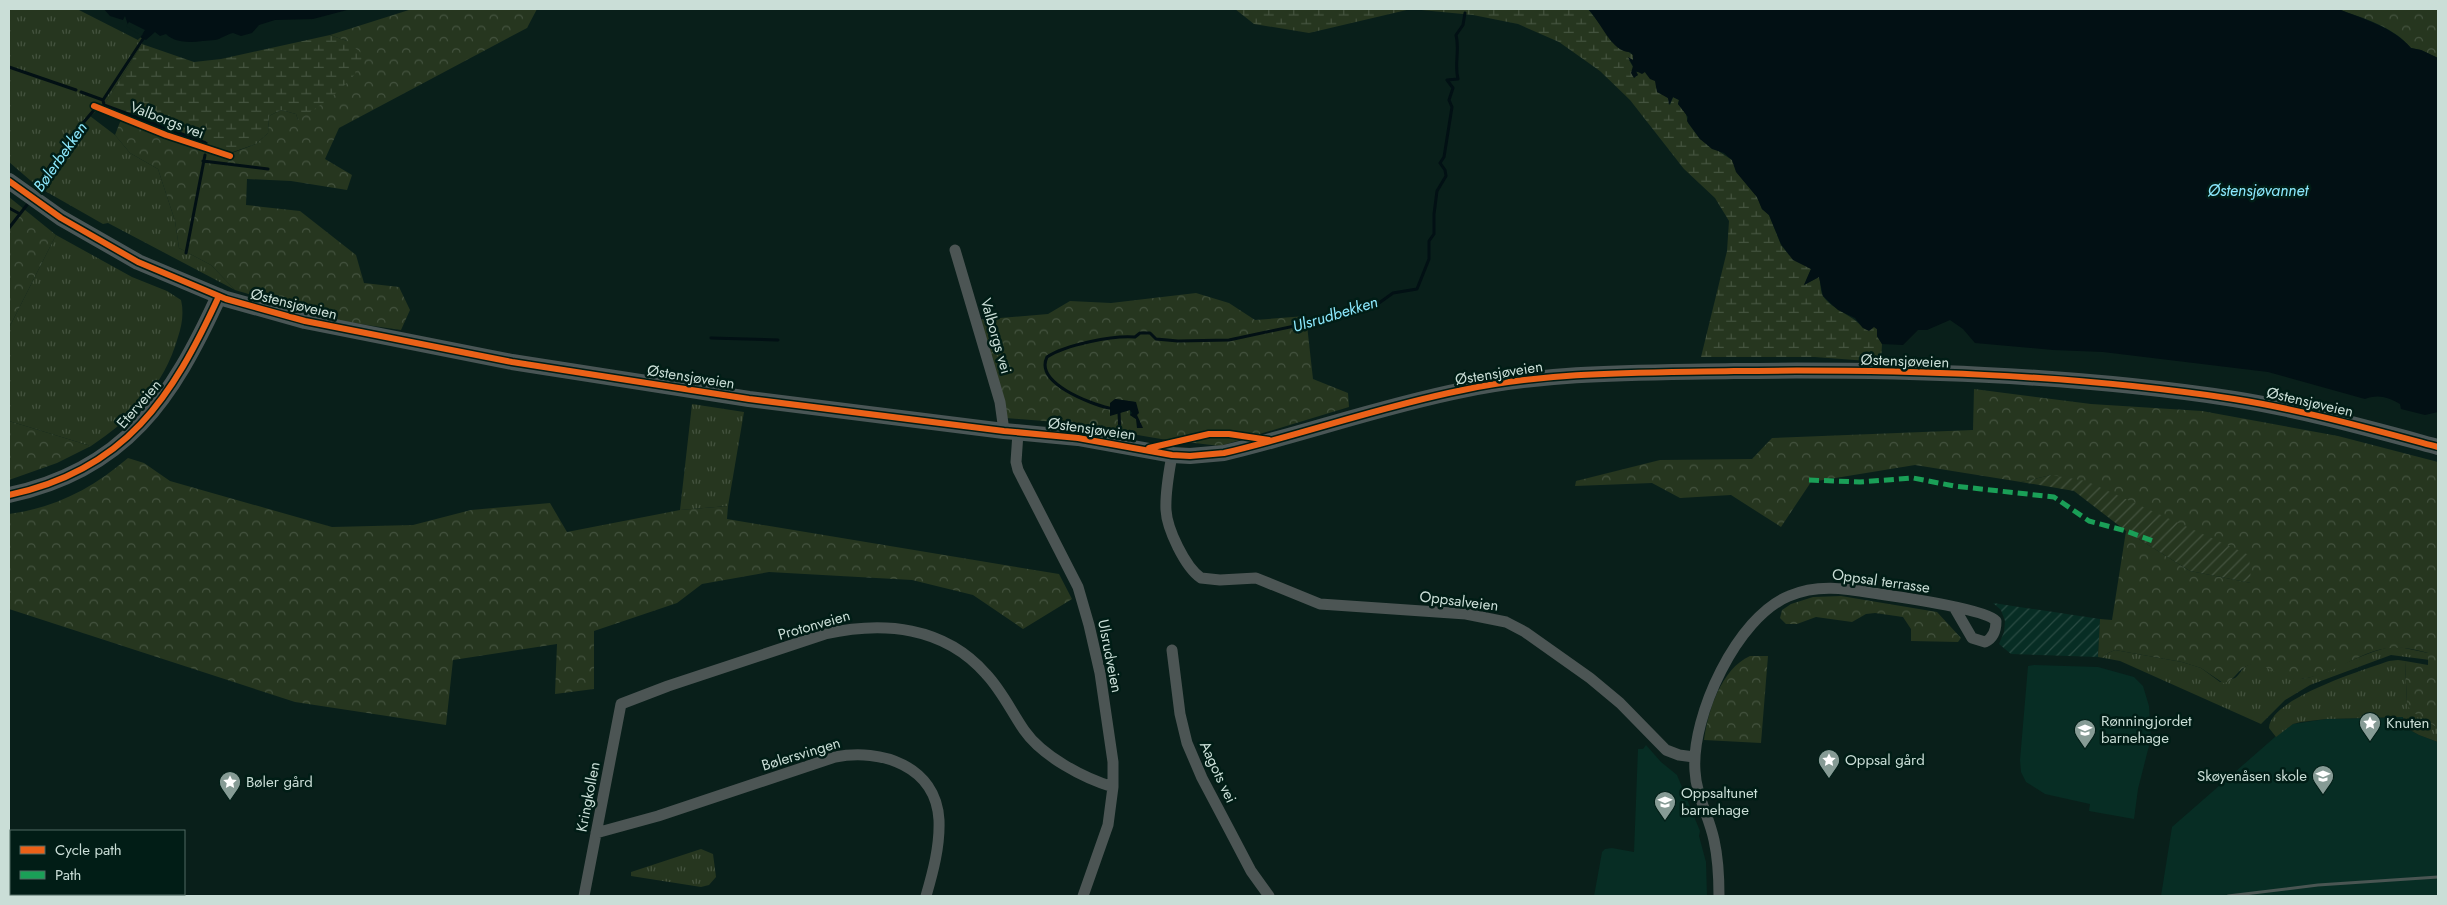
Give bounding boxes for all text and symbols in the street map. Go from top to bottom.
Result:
street label: Valborgs vei [127,96,207,144]
water label: Bølerbekken [28,117,92,197]
water label: Østensjøvannet [2208,179,2310,202]
street label: Østensjøveien [248,283,340,325]
water label: Ulsrudbekken [1289,290,1381,338]
street label: Valborgs vei [975,296,1017,376]
street label: Østensjøveien [1860,348,1950,374]
street label: Østensjøveien [1454,355,1544,391]
street label: Østensjøveien [646,359,736,395]
street label: Eterveien [111,375,167,433]
street label: Østensjøveien [2264,381,2356,423]
street label: Østensjøveien [1047,412,1137,446]
street label: Oppsal terrasse [1831,563,1932,599]
street label: Oppsalveien [1418,585,1500,617]
street label: Protonveien [775,604,853,646]
street label: Ulsrudveien [1092,618,1128,694]
place label: Rønningjordet barnehage [2101,710,2192,749]
place icon: Knuten [2358,711,2382,742]
place label: Knuten [2386,712,2429,734]
school or university icon: Rønningjordet barnehage [2073,718,2097,749]
street label: Bølersvingen [759,732,843,776]
street label: Aagots vei [1194,737,1242,807]
place icon: Oppsal gård [1817,748,1841,779]
place label: Oppsal gård [1845,749,1925,771]
street label: Kringkollen [570,760,606,834]
school or university icon: Skøyenåsen skole [2311,764,2335,795]
place label: Skøyenåsen skole [2197,765,2307,787]
place icon: Bøler gård [218,770,242,801]
place label: Bøler gård [246,771,313,793]
place label: Oppsaltunet barnehage [1681,782,1758,821]
school or university icon: Oppsaltunet barnehage [1653,790,1677,821]
legend [10,830,185,895]
text: Cycle path [55,839,122,861]
text: Path [55,864,81,886]

